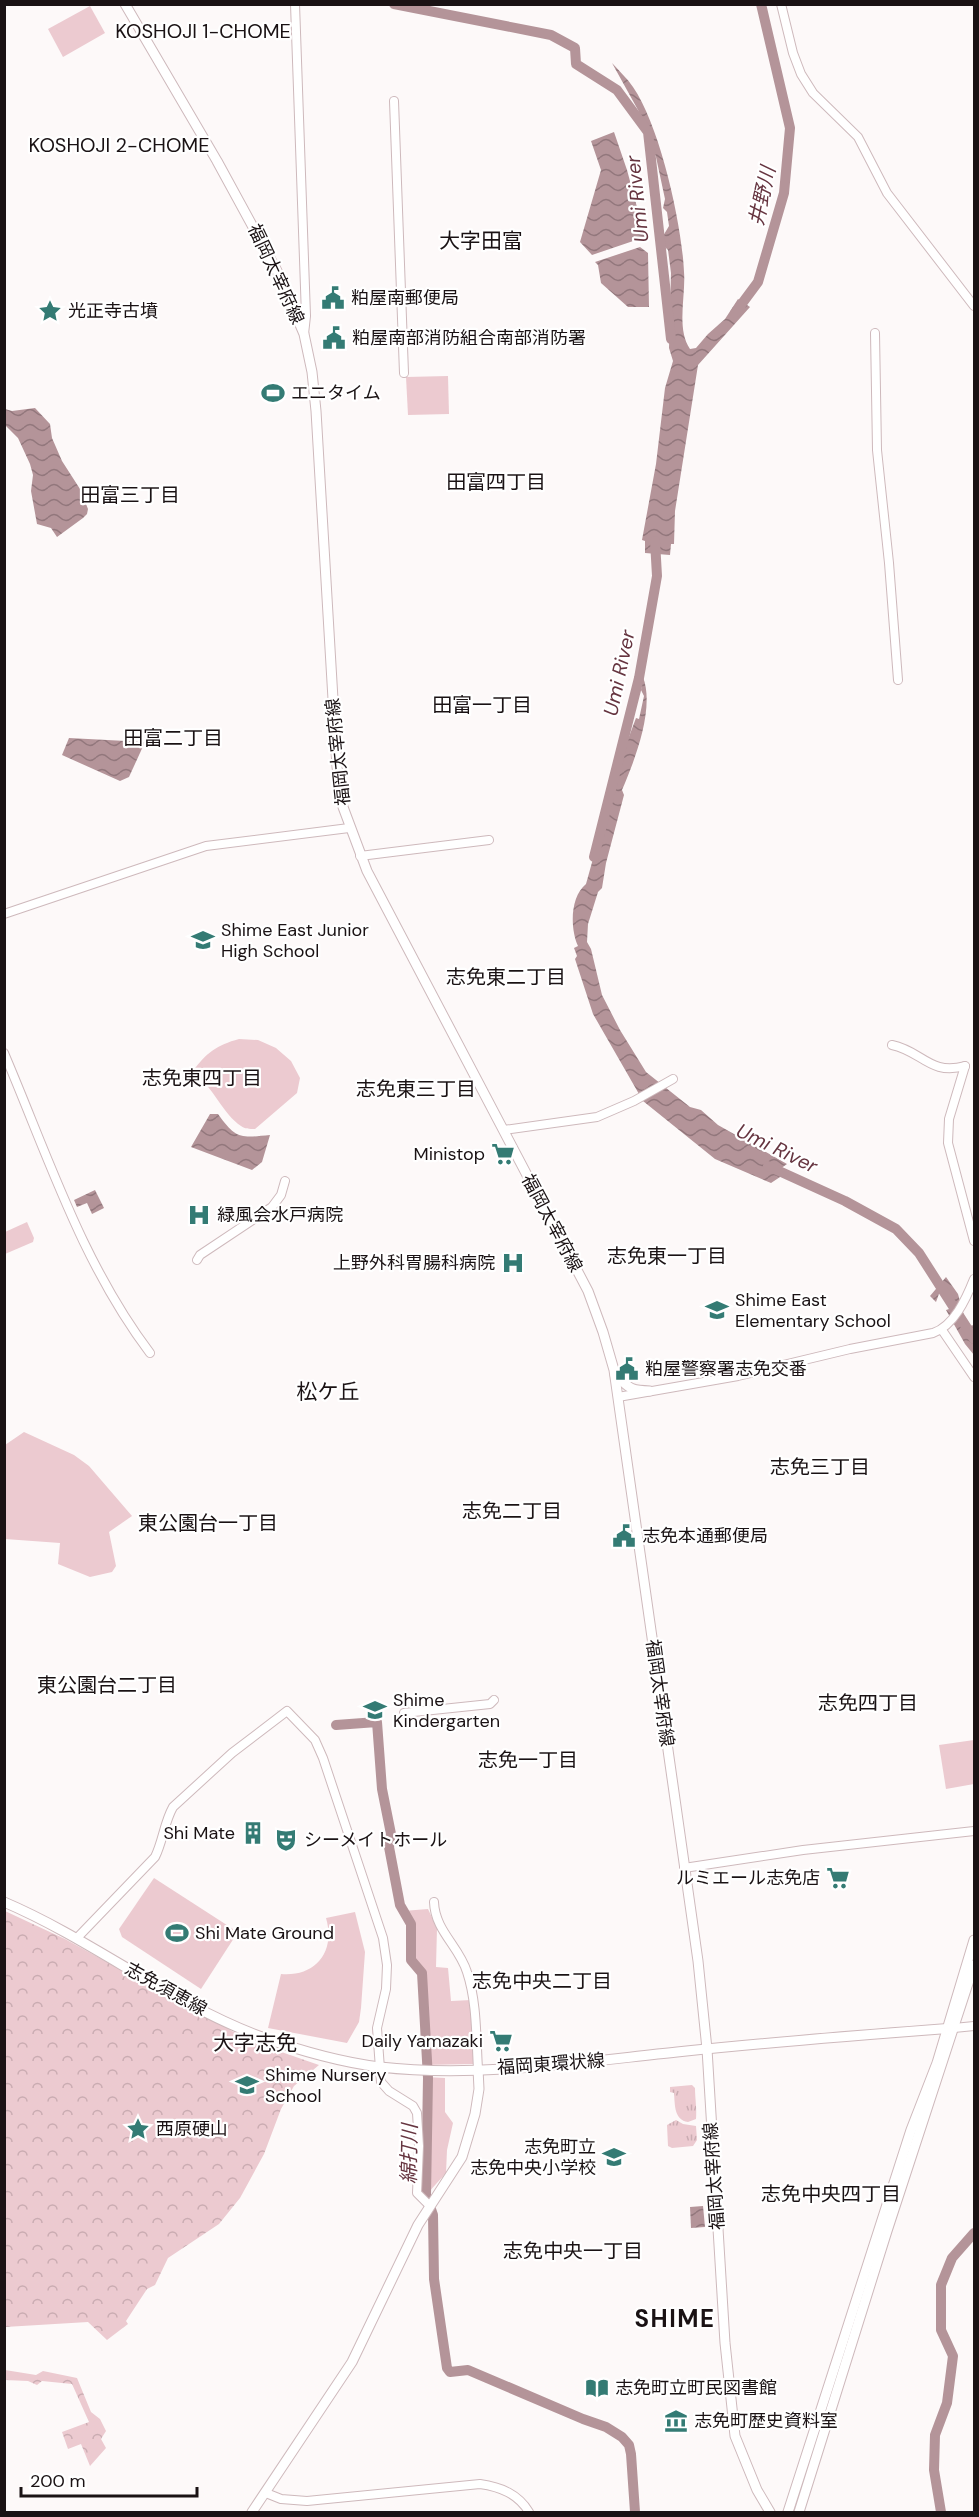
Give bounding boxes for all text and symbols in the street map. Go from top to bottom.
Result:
district label: KOSHOJI 1-CHOME [115,18,291,44]
district label: KOSHOJI 2-CHOME [29,132,209,158]
water label: Umi River [619,154,654,244]
water label: 井野川 [743,162,781,228]
street label: 福岡太宰府線 [242,220,310,328]
district label: 大字田富 [439,227,523,255]
public building icon: 粕屋南郵便局 [320,285,346,311]
place label: 粕屋南郵便局 [351,286,459,310]
place icon: 光正寺古墳 [37,298,63,324]
place label: 光正寺古墳 [68,299,158,323]
public building icon: 粕屋南部消防組合南部消防署 [321,325,347,351]
place label: 粕屋南部消防組合南部消防署 [352,326,586,350]
sports icon: エニタイム [260,380,286,406]
place label: エニタイム [291,381,381,405]
district label: 田富四丁目 [446,469,546,495]
district label: 田富三丁目 [80,482,180,508]
water label: Umi River [597,627,641,718]
district label: 田富一丁目 [432,692,532,718]
street label: 福岡太宰府線 [320,697,356,807]
district label: 田富二丁目 [123,725,223,751]
place label: Shime East Junior High School [221,918,369,963]
school or university icon: Shime East Junior High School [190,927,216,953]
district label: 志免東二丁目 [446,964,566,990]
district label: 志免東四丁目 [142,1065,262,1091]
district label: 志免東三丁目 [356,1076,476,1102]
water label: Umi River [732,1117,822,1179]
supermarket icon: Ministop [490,1141,516,1167]
place label: Ministop [414,1142,485,1166]
street label: 福岡太宰府線 [516,1170,588,1276]
hospital icon: 緑風会水戸病院 [186,1202,212,1228]
place label: 緑風会水戸病院 [217,1203,343,1227]
district label: 志免東一丁目 [607,1243,727,1269]
hospital icon: 上野外科胃腸科病院 [500,1250,526,1276]
place label: 上野外科胃腸科病院 [333,1251,495,1275]
place label: Shime East Elementary School [735,1288,891,1333]
school or university icon: Shime East Elementary School [704,1297,730,1323]
public building icon: 粕屋警察署志免交番 [614,1356,640,1382]
place label: 粕屋警察署志免交番 [645,1357,807,1381]
district label: 松ケ丘 [297,1378,360,1406]
district label: 志免三丁目 [770,1454,870,1480]
district label: 志免二丁目 [462,1498,562,1524]
district label: 東公園台一丁目 [138,1510,278,1536]
public building icon: 志免本通郵便局 [611,1523,637,1549]
place label: 志免本通郵便局 [642,1524,768,1548]
street label: 福岡太宰府線 [641,1638,679,1748]
district label: 東公園台二丁目 [37,1672,177,1698]
place label: Shime Kindergarten [393,1688,500,1733]
district label: 志免四丁目 [818,1690,918,1716]
school or university icon: Shime Kindergarten [362,1697,388,1723]
district label: 志免一丁目 [478,1747,578,1773]
building icon: Shi Mate [240,1820,266,1846]
place label: Shi Mate [163,1821,235,1845]
theatre icon: シーメイトホール [273,1827,299,1853]
place label: シーメイトホール [304,1828,447,1852]
supermarket icon: ルミエール志免店 [825,1865,851,1891]
place label: ルミエール志免店 [676,1866,820,1890]
sports icon: Shi Mate Ground [164,1920,190,1946]
place label: Shi Mate Ground [195,1921,334,1945]
street label: 志免須恵線 [121,1957,211,2021]
district label: 志免中央二丁目 [472,1968,612,1994]
supermarket icon: Daily Yamazaki [488,2028,514,2054]
district label: 大字志免 [213,2029,297,2057]
place label: Daily Yamazaki [362,2029,483,2053]
street label: 福岡東環状線 [496,2048,606,2080]
place label: Shime Nursery School [265,2063,387,2108]
school or university icon: Shime Nursery School [234,2072,260,2098]
place icon: 西原硬山 [125,2116,151,2142]
place label: 西原硬山 [156,2117,228,2141]
street label: 福岡太宰府線 [698,2121,730,2231]
water label: 綿打川 [395,2122,423,2184]
place label: 志免町立 志免中央小学校 [470,2135,596,2180]
school or university icon: 志免町立 志免中央小学校 [601,2144,627,2170]
district label: 志免中央四丁目 [761,2181,901,2207]
district label: 志免中央一丁目 [503,2238,643,2264]
district label: SHIME [635,2303,715,2334]
library icon: 志免町立町民図書館 [584,2375,610,2401]
place label: 志免町立町民図書館 [615,2376,777,2400]
museum icon: 志免町歴史資料室 [663,2408,689,2434]
place label: 志免町歴史資料室 [694,2409,838,2433]
scale bar [21,2460,196,2498]
text: 200 m [30,2469,86,2493]

